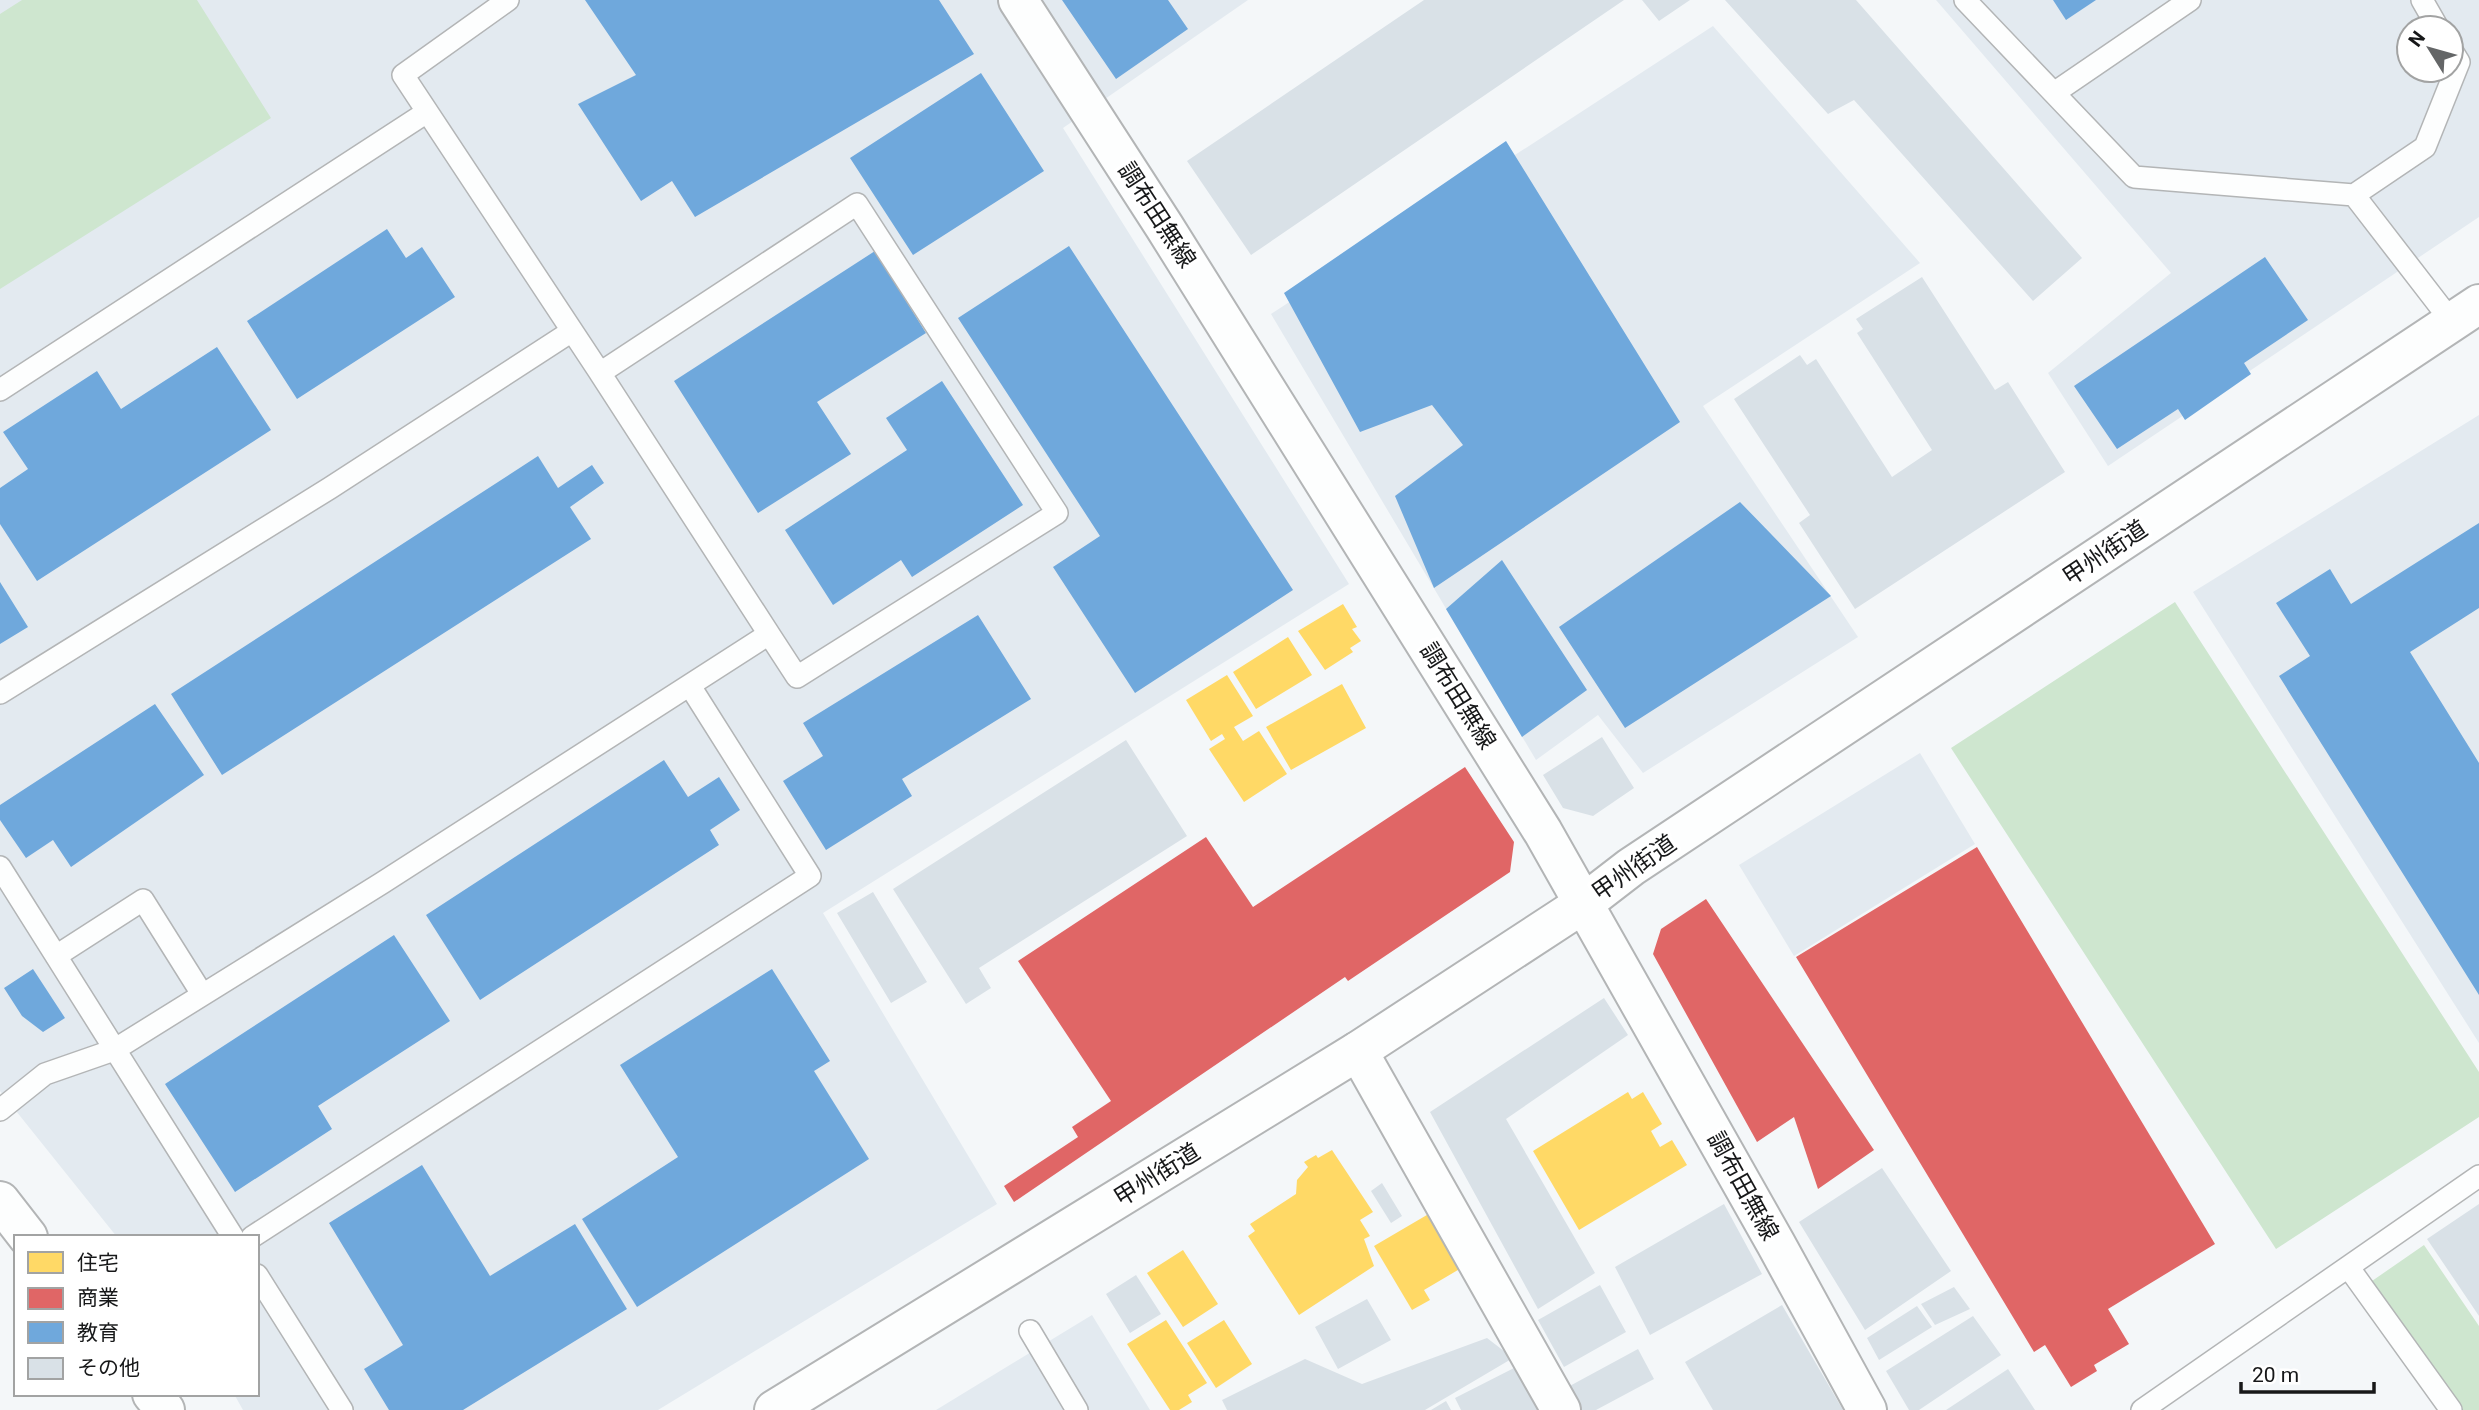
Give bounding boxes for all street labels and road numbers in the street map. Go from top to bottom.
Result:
street label: 調布田無線 [1113,157,1201,273]
street label: 甲州街道 [2057,515,2153,591]
street label: 調布田無線 [1414,638,1502,754]
street label: 甲州街道 [1587,829,1681,907]
street label: 調布田無線 [1702,1127,1784,1245]
street label: 甲州街道 [1109,1138,1205,1212]

